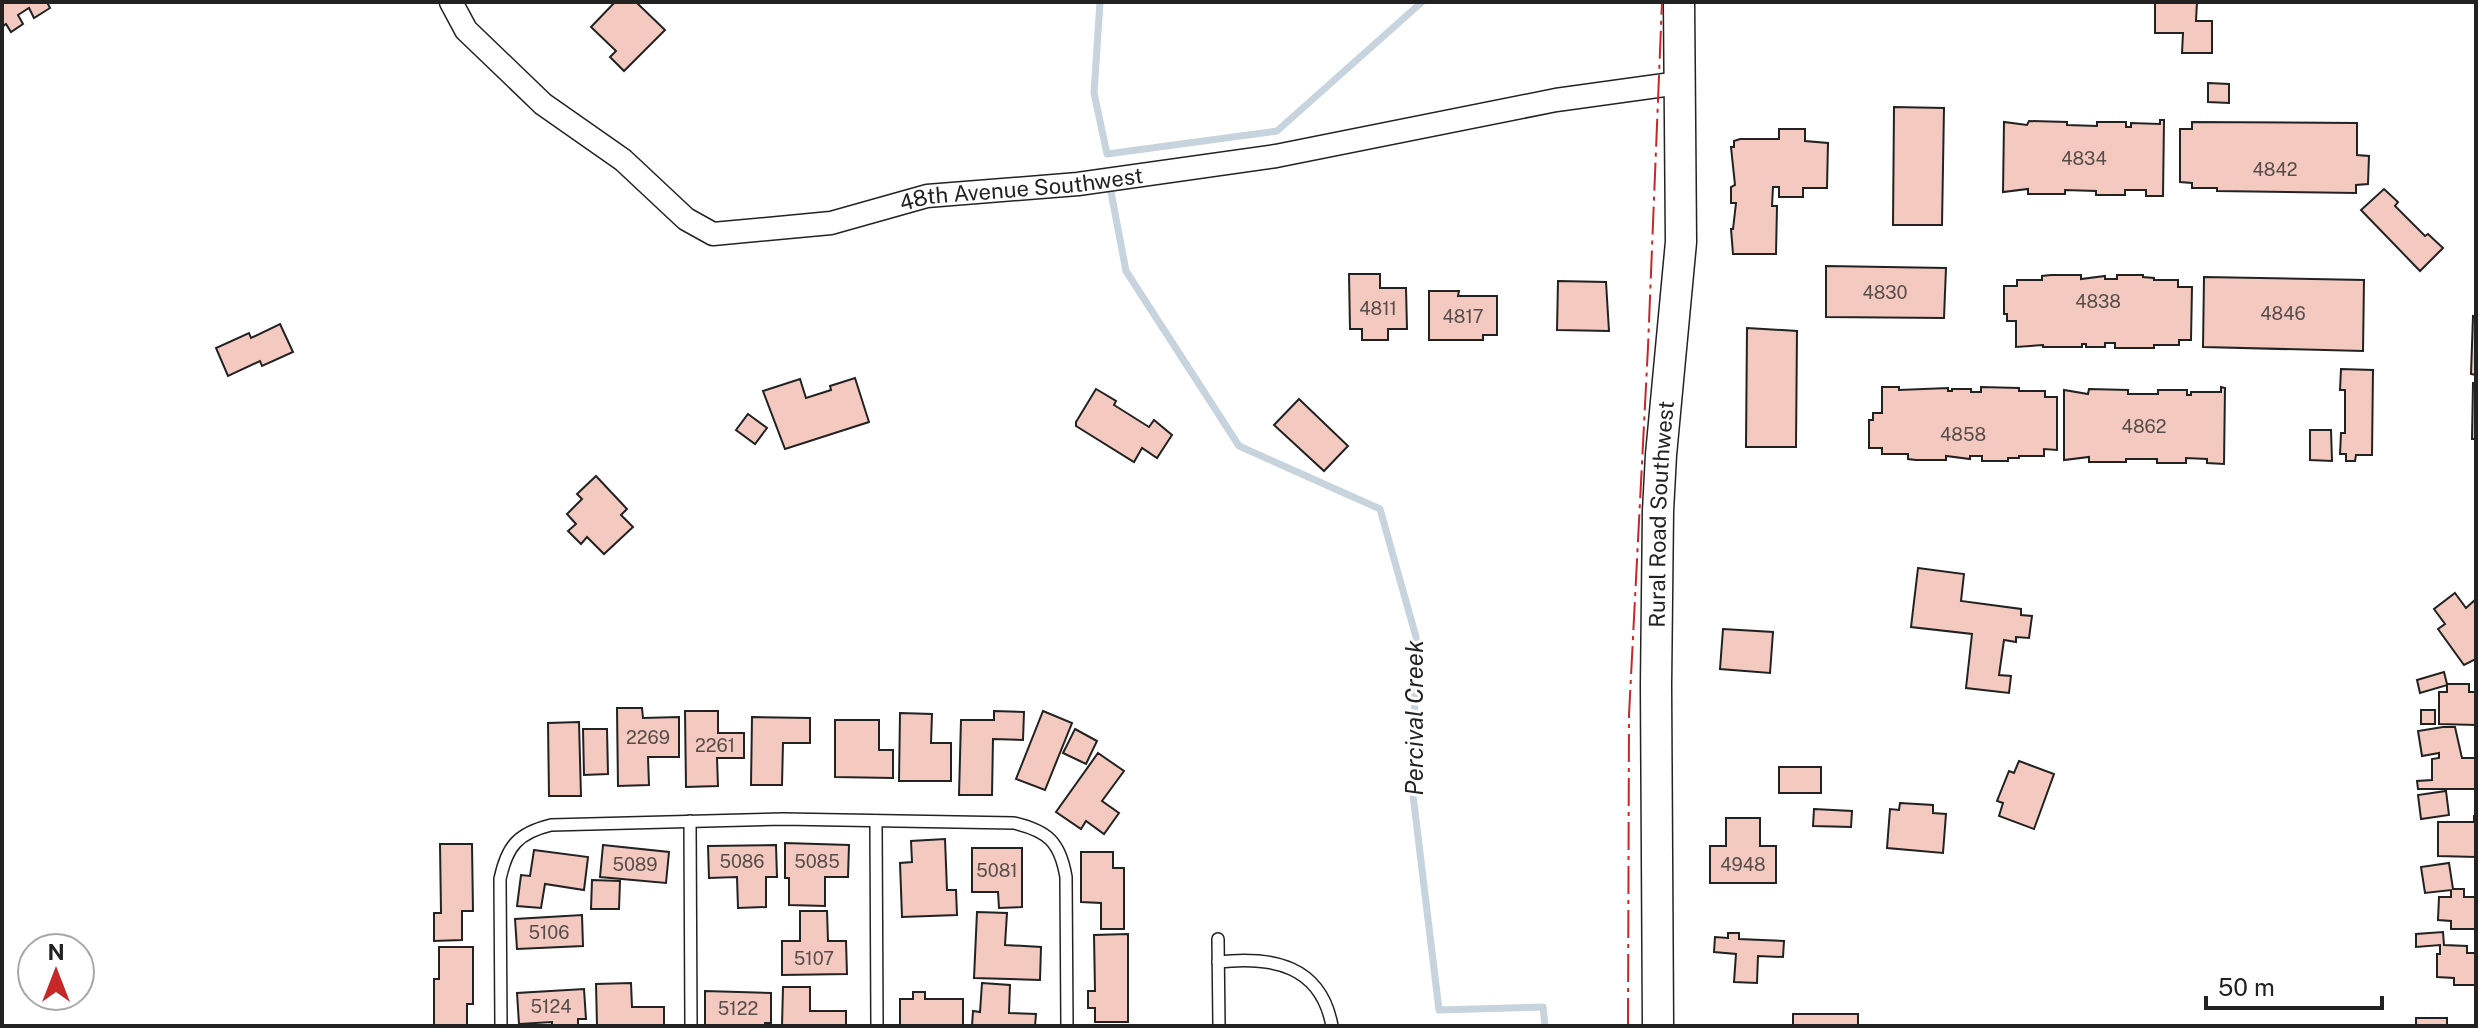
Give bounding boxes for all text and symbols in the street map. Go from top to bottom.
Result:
house number: 4834 [2061,148,2107,169]
house number: 4842 [2253,159,2297,180]
street label: 48th Avenue Southwest [896,162,1145,216]
house number: 4830 [1862,282,1908,303]
house number: 4838 [2075,291,2121,312]
house number: 4811 [1359,298,1397,319]
house number: 4846 [2260,303,2306,324]
house number: 4817 [1442,306,1484,327]
street label: Rural Road Southwest [1644,400,1679,628]
house number: 4862 [2122,416,2166,437]
house number: 4858 [1940,424,1986,445]
water label: Percival Creek [1400,640,1428,796]
house number: 2269 [626,727,670,748]
house number: 2261 [695,735,735,756]
house number: 5086 [719,851,765,872]
house number: 5085 [794,851,840,872]
house number: 5089 [612,854,658,875]
house number: 4948 [1720,854,1766,875]
house number: 5081 [976,860,1018,881]
house number: 5106 [529,922,569,943]
north arrow [16,932,96,1012]
text: N [47,939,65,965]
house number: 5107 [794,948,834,969]
scale bar [2206,960,2382,1010]
text: 50 m [2218,973,2275,1001]
house number: 5124 [531,996,571,1017]
house number: 5122 [718,998,758,1019]

